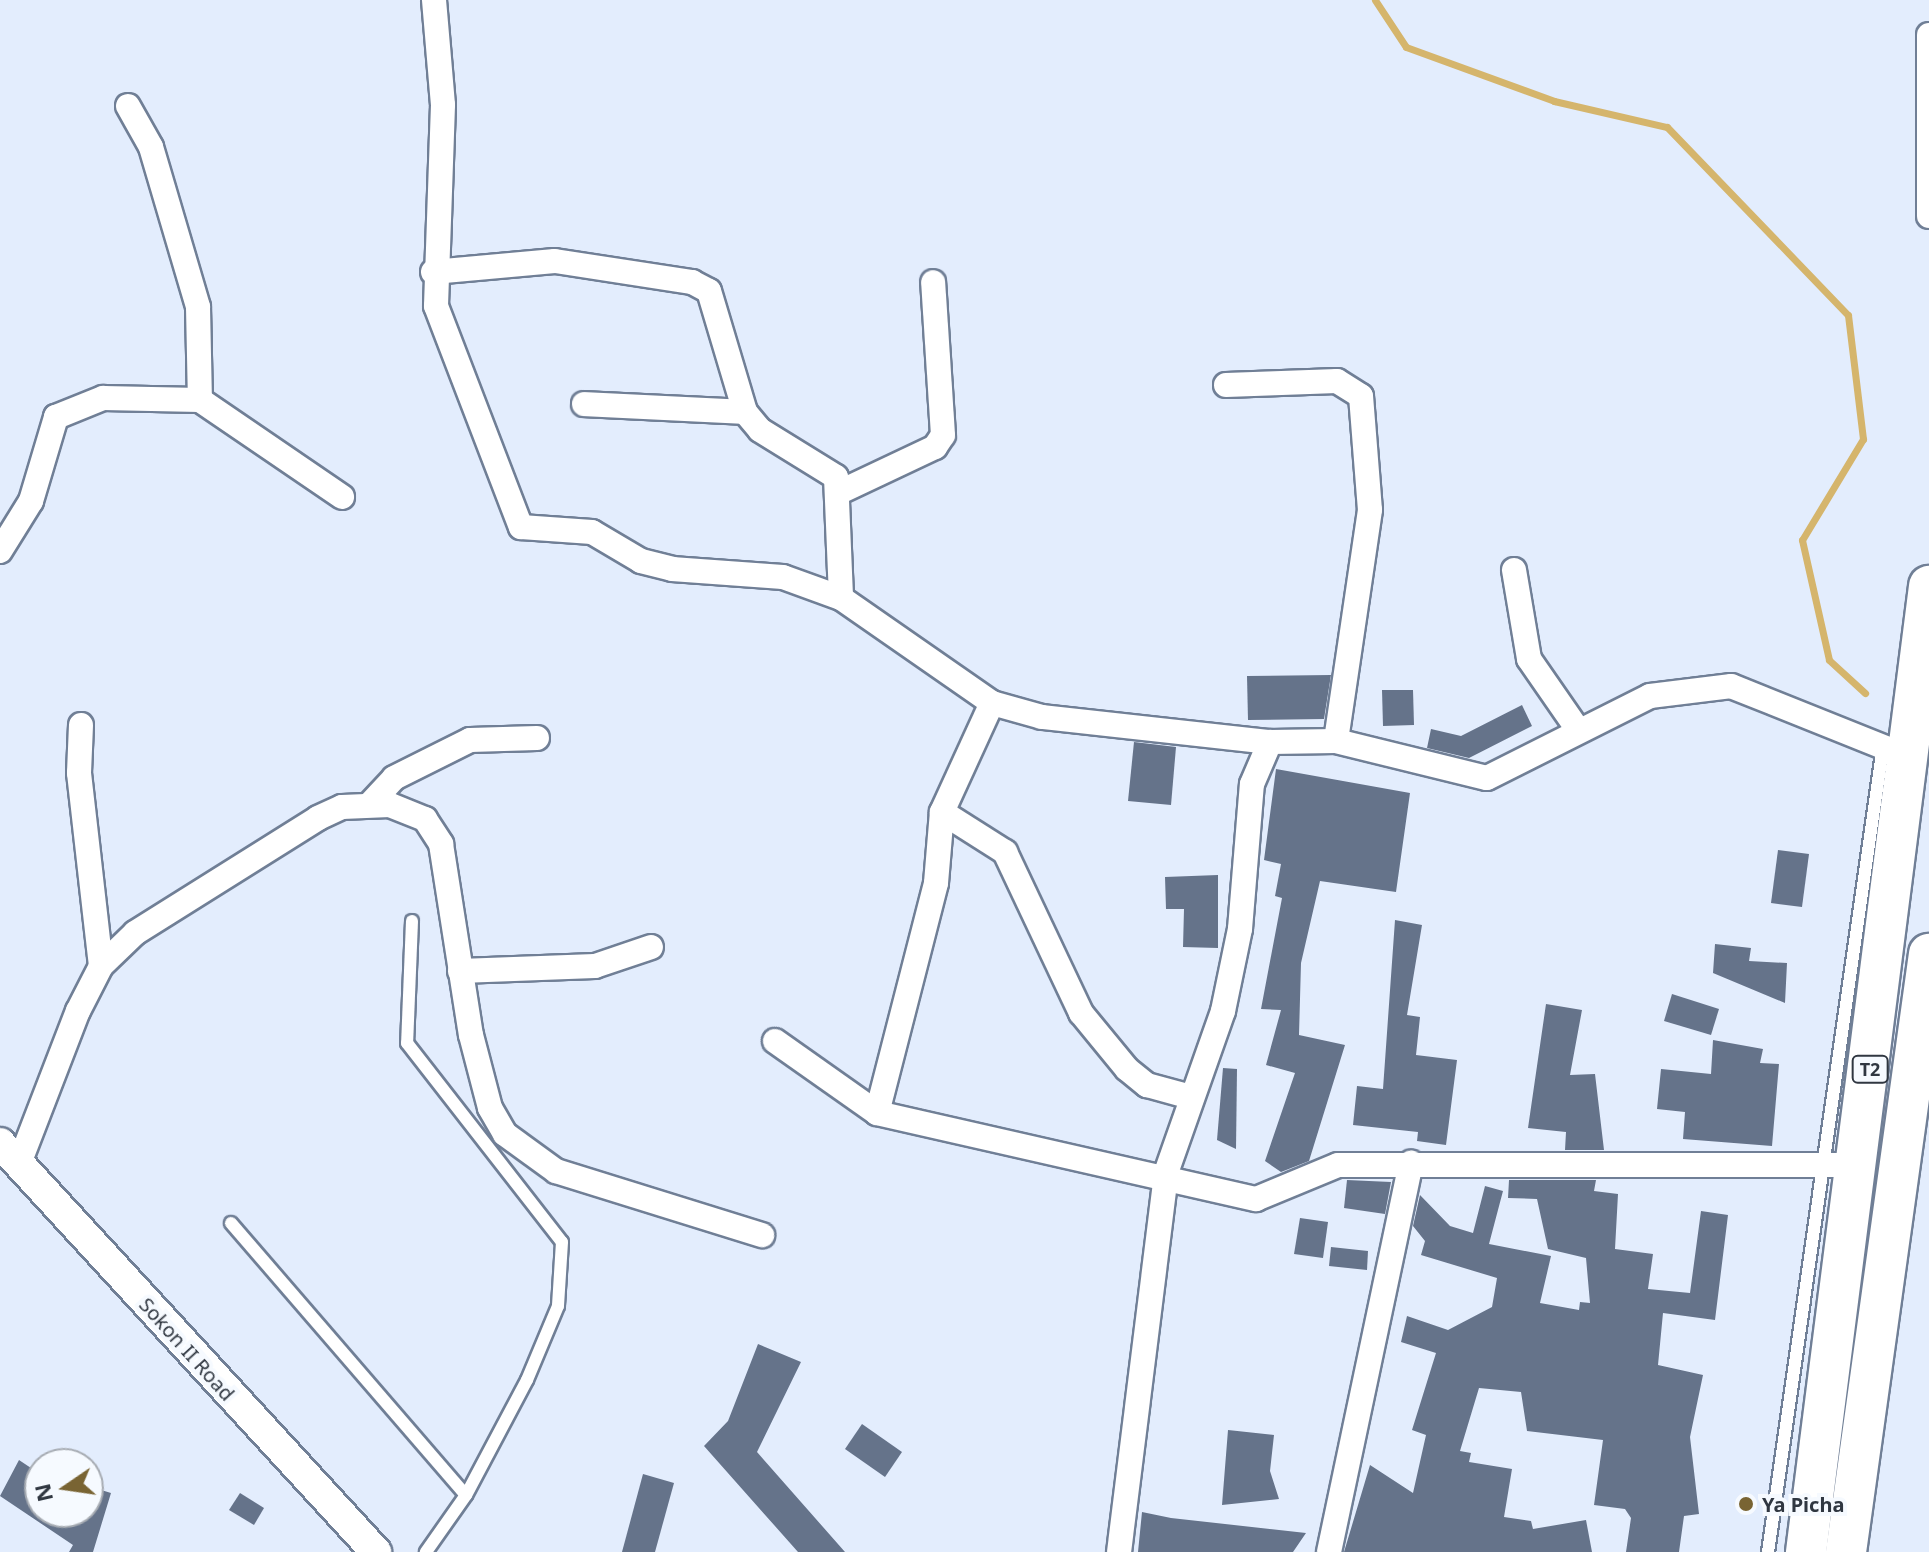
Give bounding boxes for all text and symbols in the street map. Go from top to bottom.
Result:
road number: T2 [1850,1055,1890,1083]
street label: Sokon II Road [135,1293,239,1405]
north arrow [24,1448,104,1528]
text: N [26,1481,59,1505]
place label: Ya Picha [1762,1492,1844,1516]
marker: Ya Picha [1737,1495,1755,1513]

